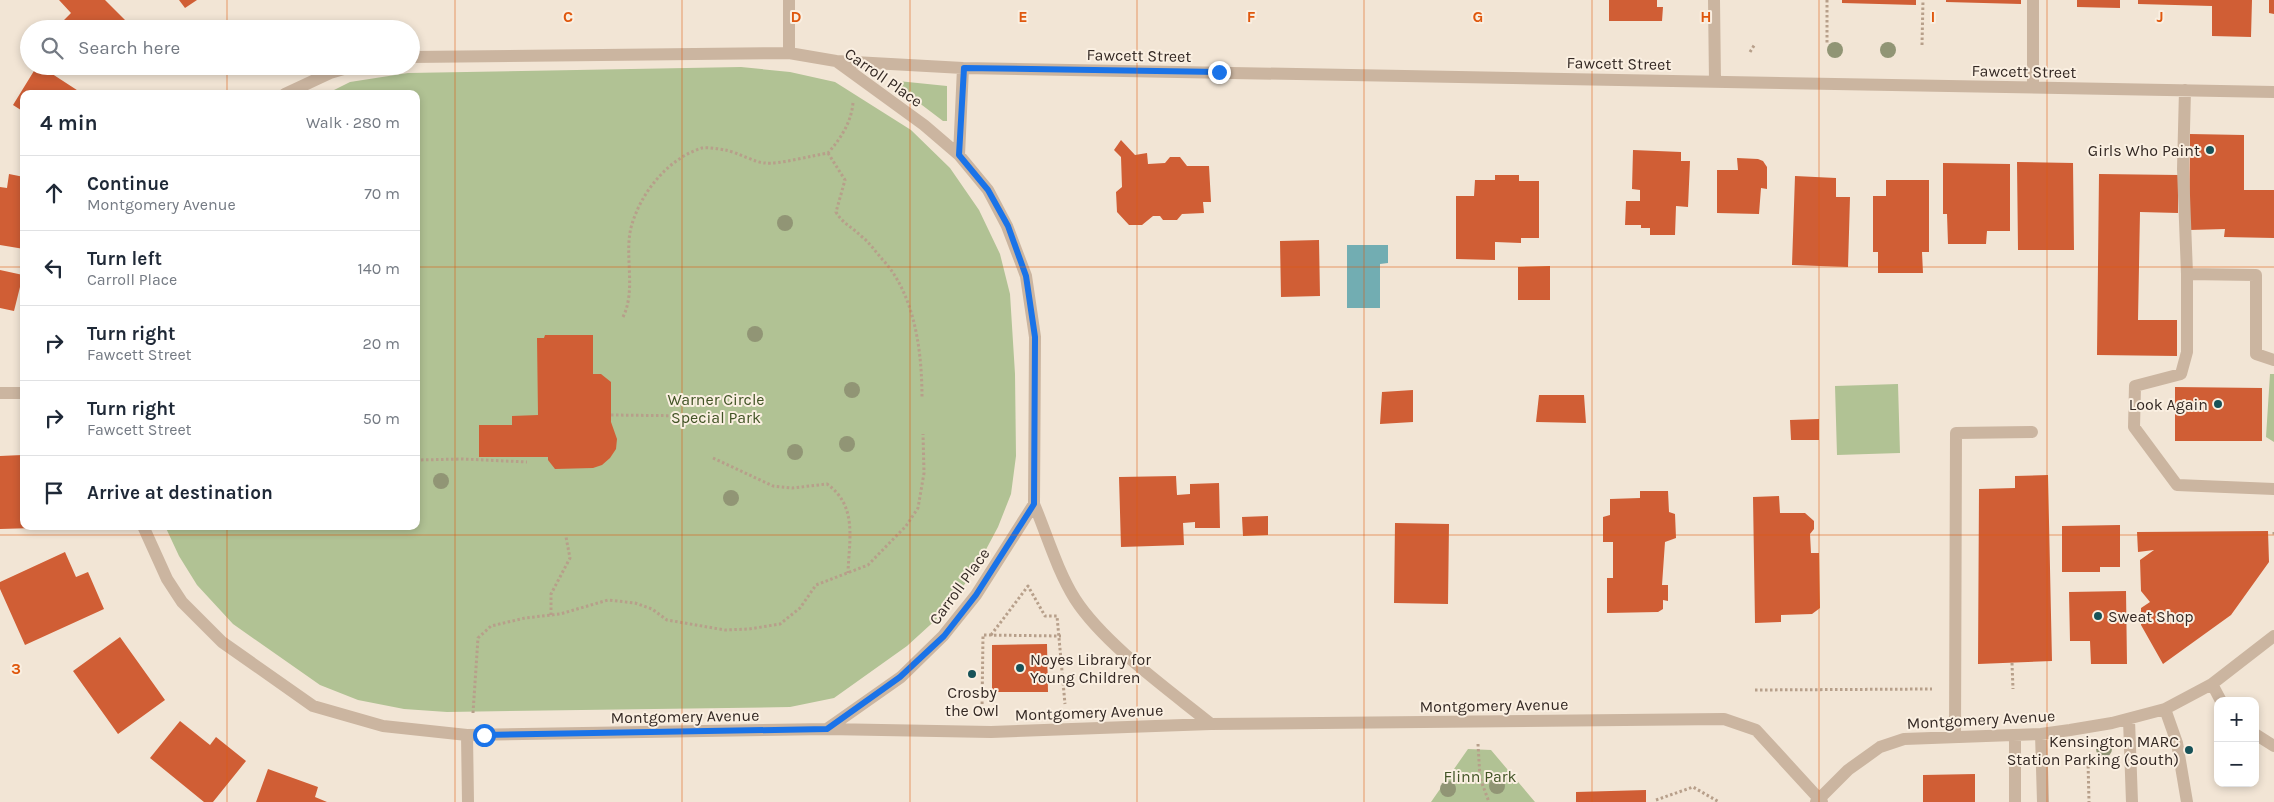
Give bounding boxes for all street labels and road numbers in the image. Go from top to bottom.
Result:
street label: Carroll Place [841,44,926,111]
street label: Fawcett Street [1087,45,1191,66]
street label: Fawcett Street [1567,53,1671,74]
street label: Fawcett Street [1972,61,2076,82]
street label: Carroll Place [925,544,994,628]
street label: Montgomery Avenue [1420,695,1568,716]
street label: Montgomery Avenue [1014,700,1164,725]
street label: Montgomery Avenue [611,706,759,727]
street label: Montgomery Avenue [1906,706,2056,733]

